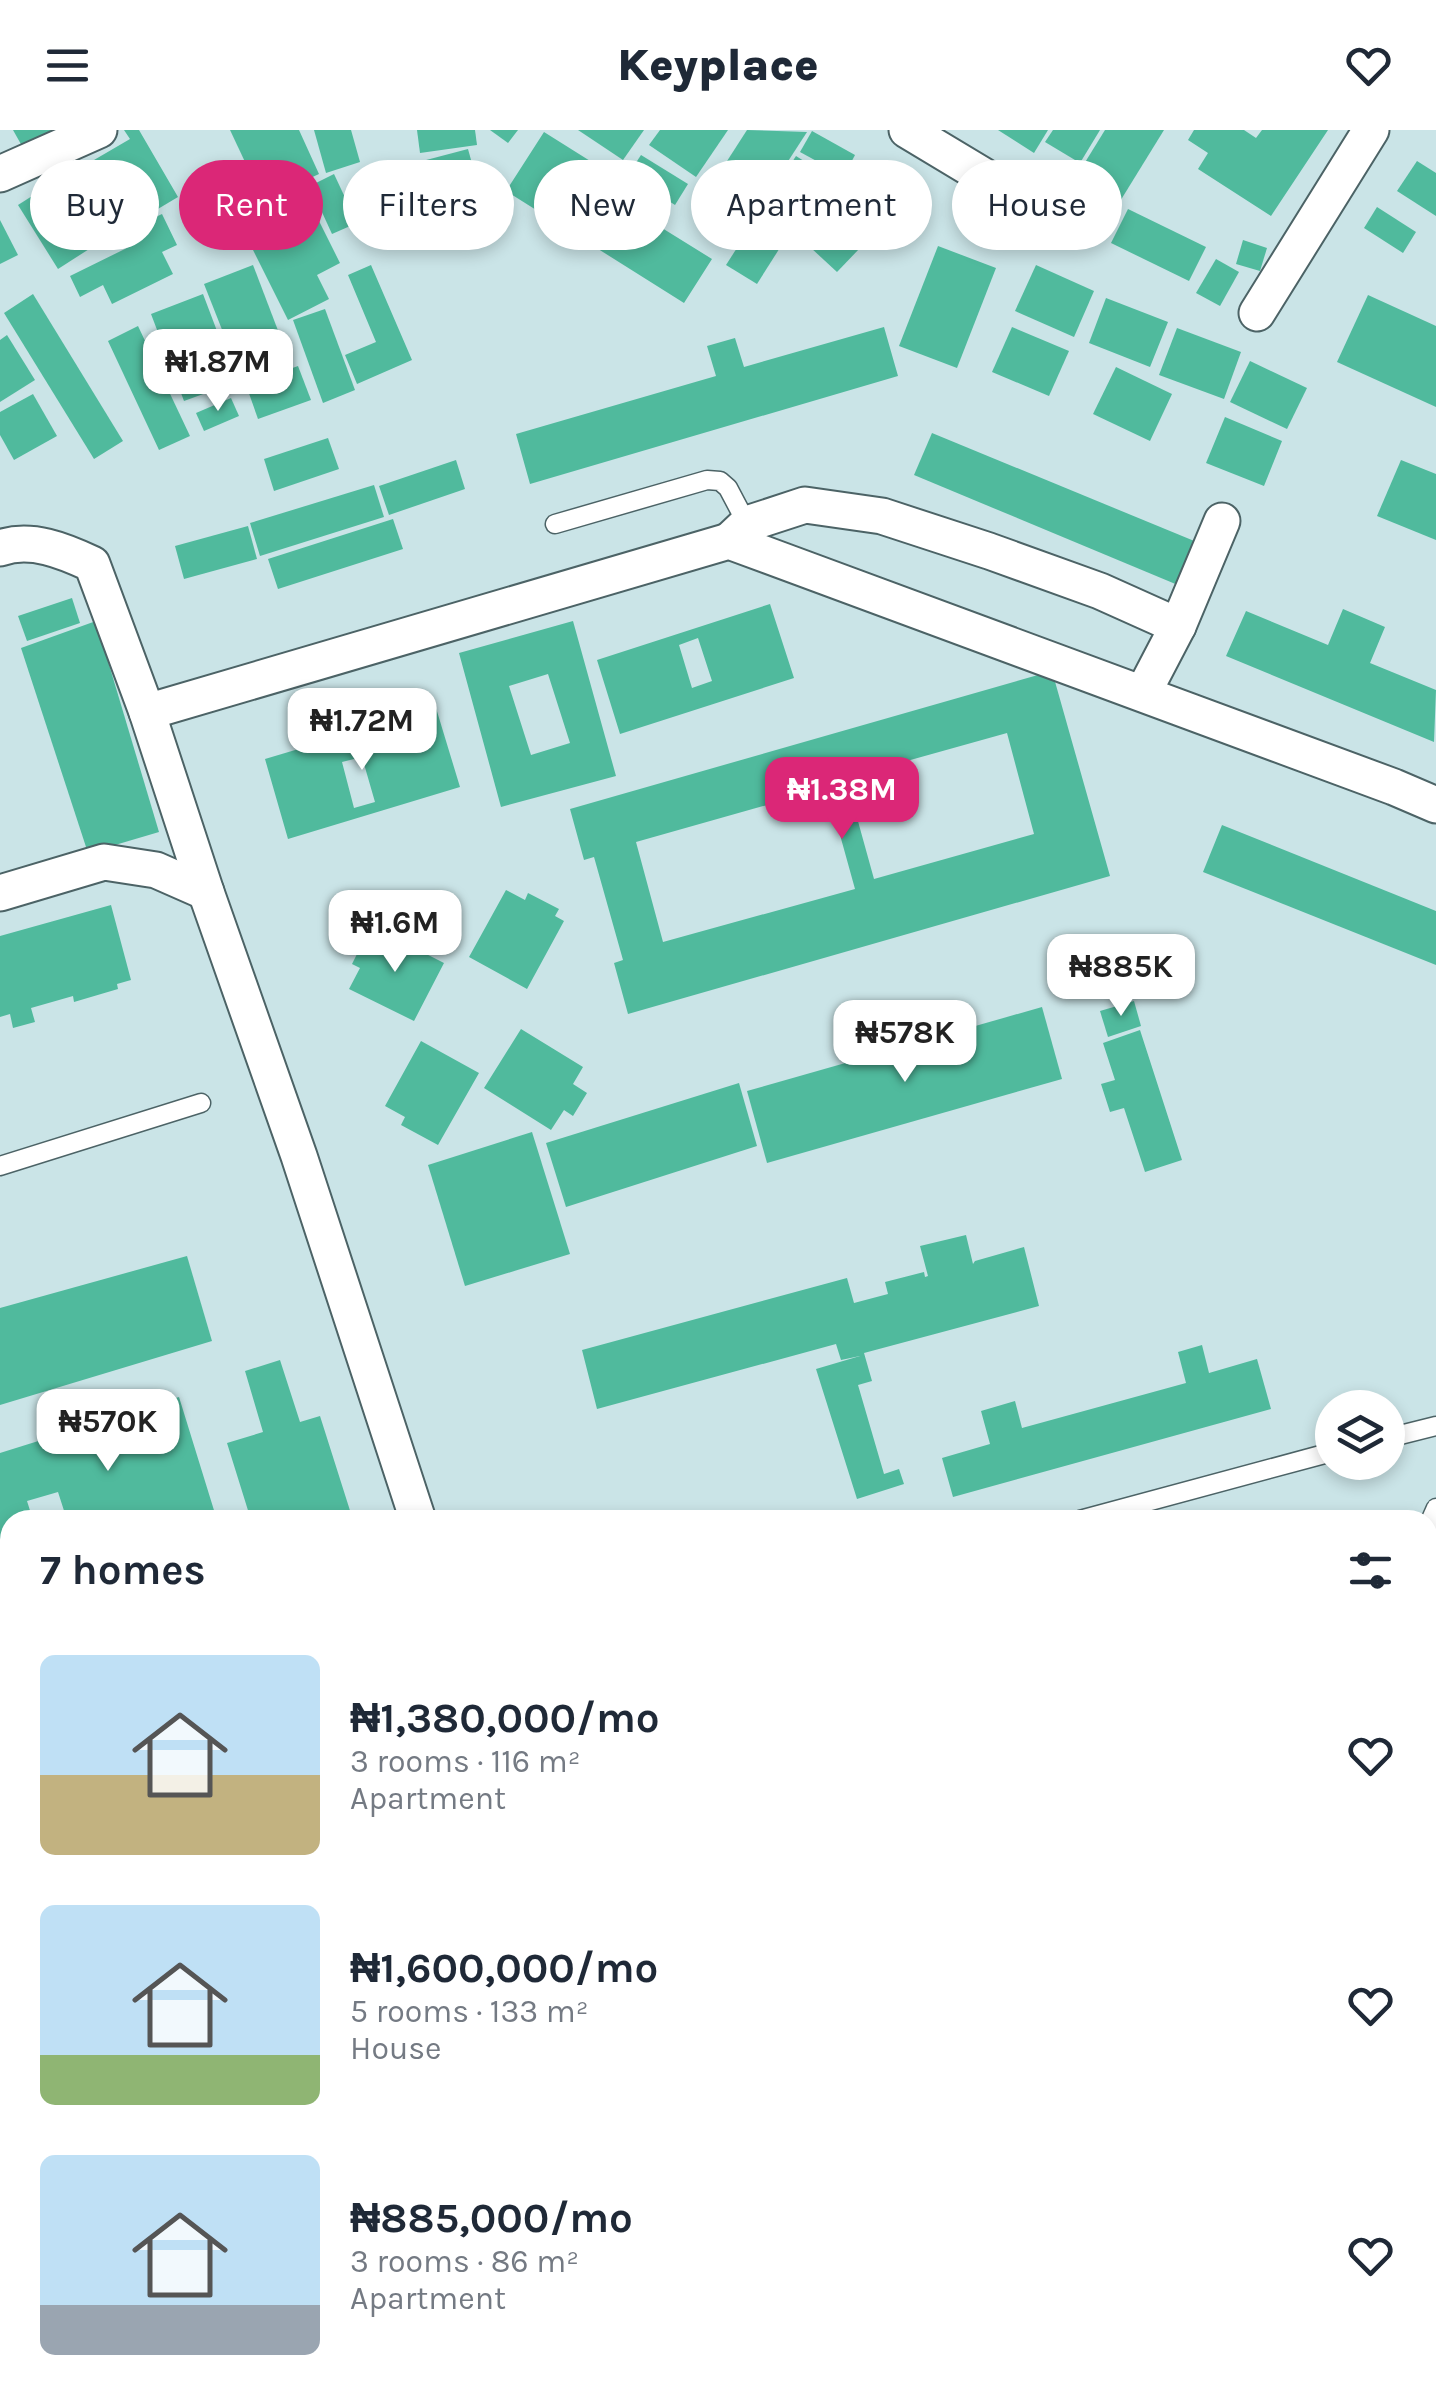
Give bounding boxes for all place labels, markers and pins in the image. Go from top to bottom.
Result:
pin: ₦1.87M [137,329,299,414]
pin: ₦1.72M [281,688,443,773]
pin: ₦1.38M [761,757,923,842]
pin: ₦1.6M [325,890,465,975]
pin: ₦885K [1051,934,1191,1019]
pin: ₦578K [835,1000,975,1085]
pin: ₦570K [38,1389,178,1474]

